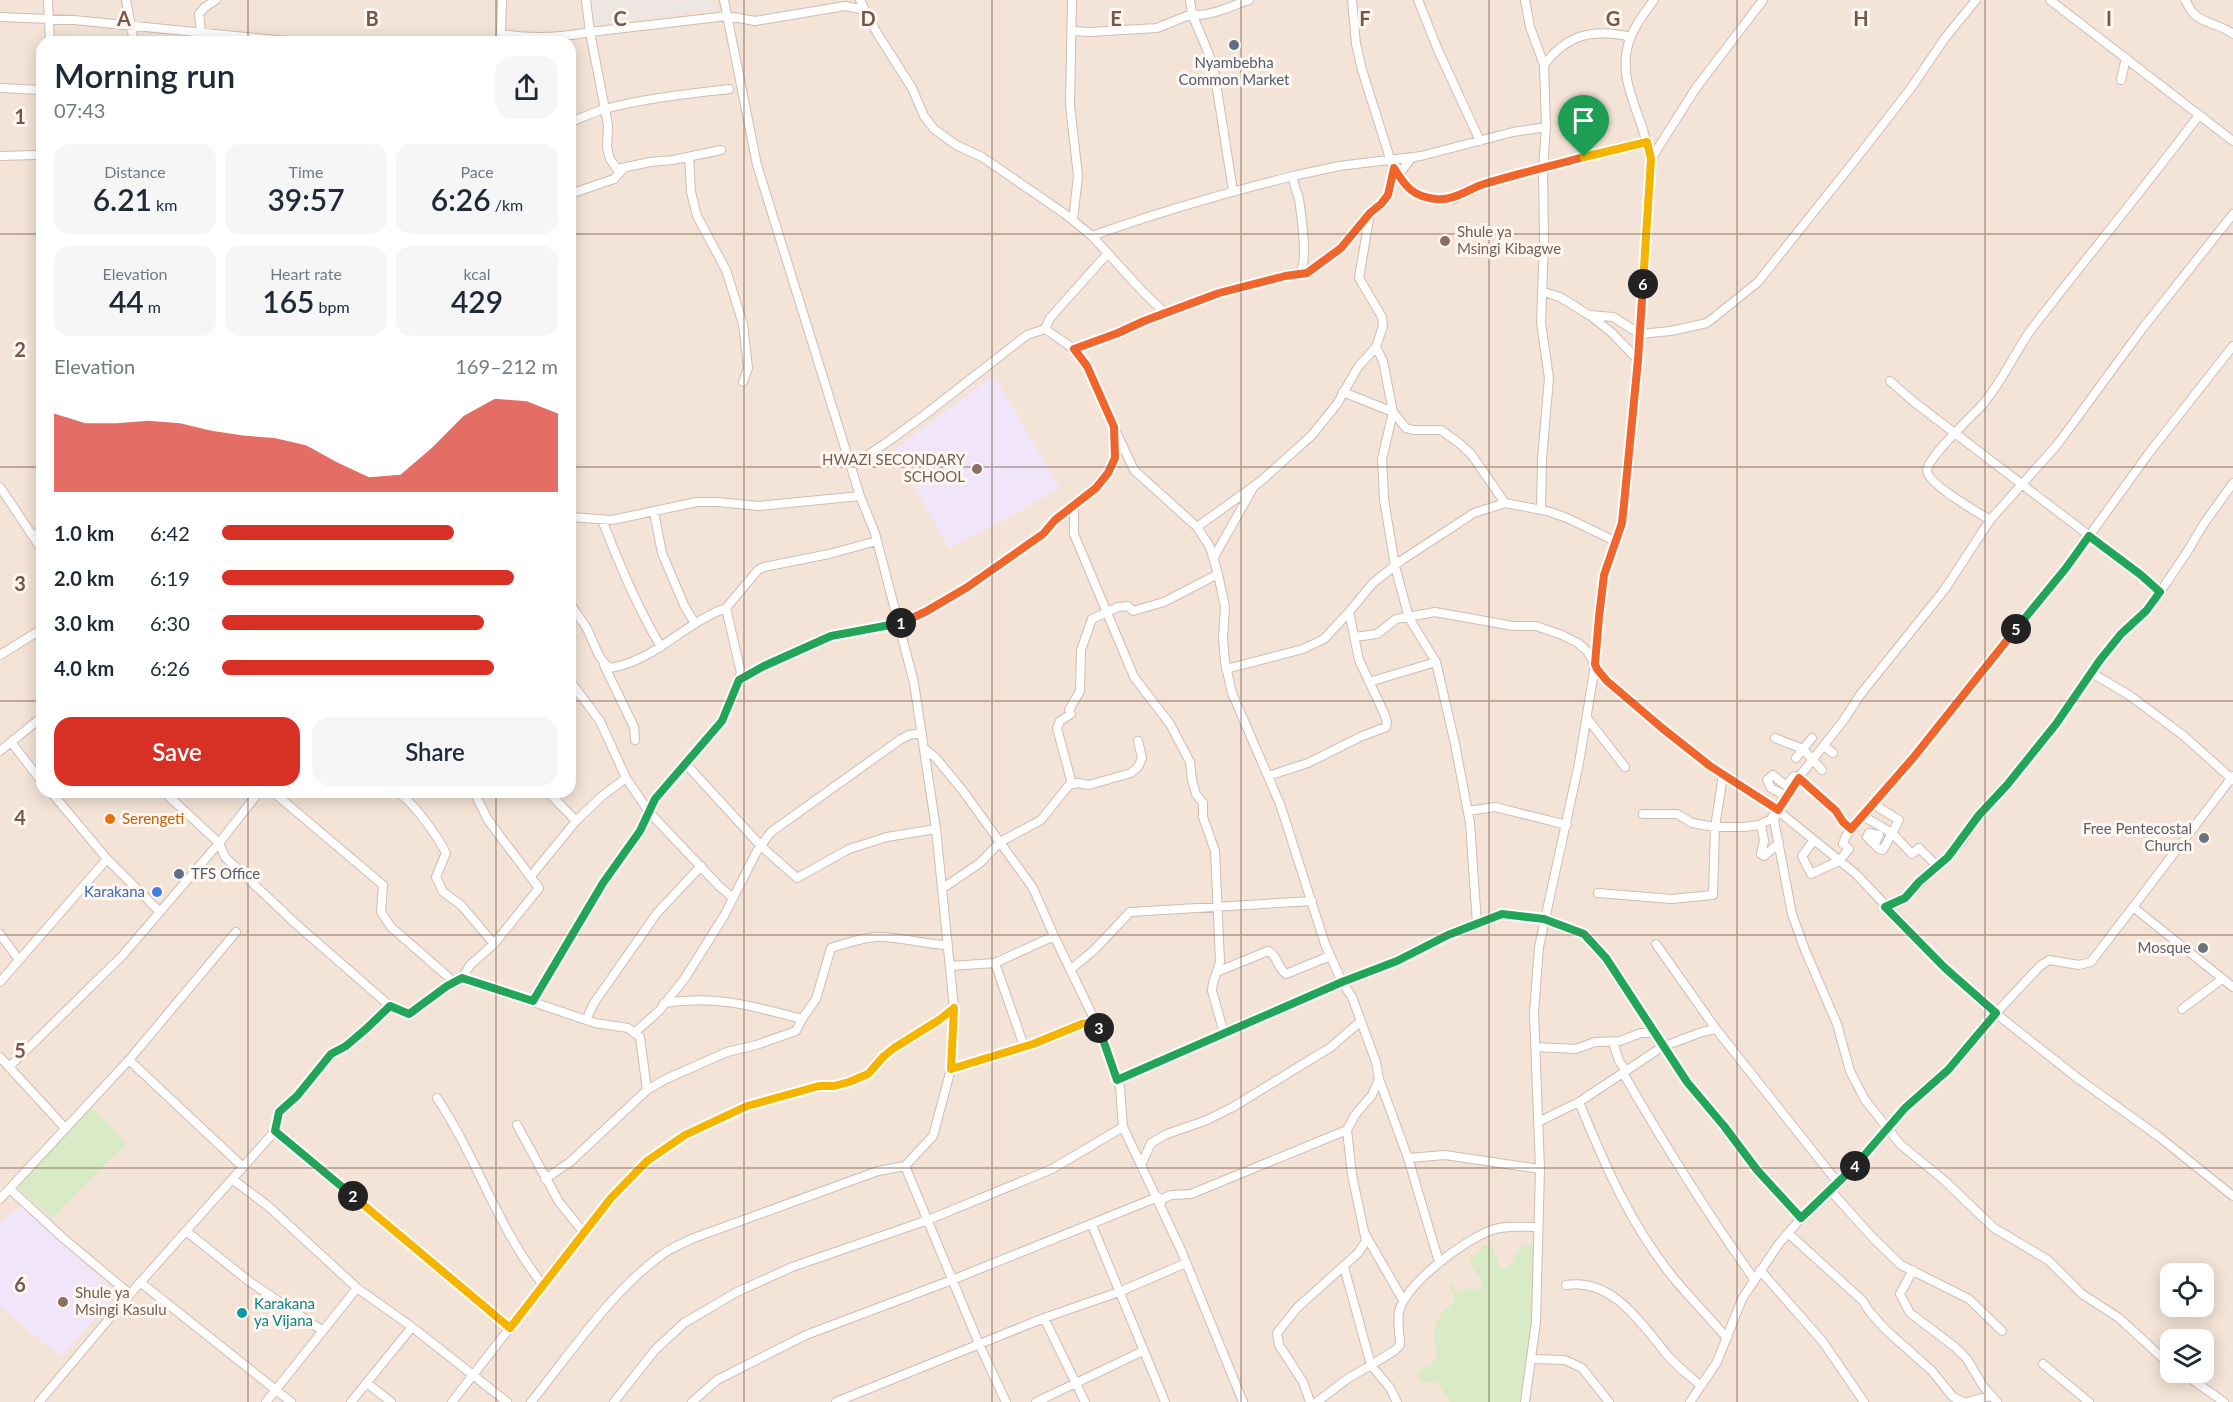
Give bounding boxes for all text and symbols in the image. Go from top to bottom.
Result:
text: A [116,6,131,30]
text: B [365,6,379,30]
text: C [613,6,627,30]
text: D [860,6,876,30]
text: E [1110,6,1122,30]
text: F [1359,6,1371,30]
text: G [1606,6,1620,30]
text: H [1853,6,1869,30]
text: I [2106,6,2112,30]
marker: Nyambebha Common Market [1227,38,1241,52]
place label: Nyambebha Common Market [1179,53,1290,88]
text: Morning run [54,55,235,95]
button: share [495,56,558,119]
pin [1558,95,1609,157]
text: 07:43 [54,98,105,122]
text: 1 [14,104,26,128]
icon: arrive [1567,104,1600,137]
text: Distance [104,162,166,181]
text: Time [289,162,323,181]
text: Pace [460,162,494,181]
text: 6.21 [93,181,152,217]
text: 39:57 [267,181,345,217]
text: 6:26 [431,181,491,217]
text: km [152,195,177,214]
text: /km [491,195,523,214]
place label: Shule ya Msingi Kibagwe [1457,222,1561,257]
marker: Shule ya Msingi Kibagwe [1438,234,1452,248]
text: Elevation [103,264,168,283]
text: Heart rate [270,264,342,283]
text: kcal [463,264,491,283]
pin: 6 [1628,269,1658,299]
text: 6 [1638,274,1648,293]
text: 44 [109,283,144,319]
text: 165 [262,283,315,319]
text: 429 [451,283,503,319]
text: m [144,297,161,316]
text: bpm [315,297,350,316]
text: 2 [14,337,26,361]
text: Elevation [54,354,135,378]
text: 169–212 m [455,354,558,378]
place label: HWAZI SECONDARY SCHOOL [822,450,966,485]
marker: HWAZI SECONDARY SCHOOL [970,462,984,476]
text: 1.0 km [54,521,114,545]
text: 6:42 [150,521,190,545]
text: 2.0 km [54,566,114,590]
text: 6:19 [150,566,190,590]
text: 3 [14,571,26,595]
pin: 1 [886,608,916,638]
text: 3.0 km [54,611,114,635]
text: 6:30 [150,611,190,635]
text: 1 [896,613,906,632]
pin: 5 [2001,614,2031,644]
text: 5 [2011,619,2021,638]
text: 4.0 km [54,656,114,680]
text: 6:26 [150,656,190,680]
button: Save [54,717,300,786]
button: Share [312,717,558,786]
text: 4 [14,805,26,829]
place label: Serengeti [122,809,184,827]
marker: Serengeti [103,812,117,826]
place label: Free Pentecostal Church [2083,819,2192,854]
marker: Free Pentecostal Church [2197,831,2211,845]
place label: TFS Office [191,864,260,882]
marker: TFS Office [172,867,186,881]
place label: Karakana [84,882,145,900]
marker: Karakana [150,885,164,899]
place label: Mosque [2138,938,2191,956]
marker: Mosque [2196,941,2210,955]
pin: 3 [1084,1013,1114,1043]
text: 3 [1094,1018,1104,1037]
text: 5 [14,1038,26,1062]
pin: 4 [1840,1151,1870,1181]
text: 4 [1850,1156,1860,1175]
pin: 2 [338,1181,368,1211]
text: 2 [348,1186,358,1205]
map controls [2160,1263,2214,1383]
button: locate [2160,1263,2214,1317]
text: 6 [14,1272,26,1296]
place label: Shule ya Msingi Kasulu [75,1283,167,1318]
place label: Karakana ya Vijana [254,1294,315,1329]
marker: Shule ya Msingi Kasulu [56,1295,70,1309]
marker: Karakana ya Vijana [235,1306,249,1320]
button: layers [2160,1329,2214,1383]

